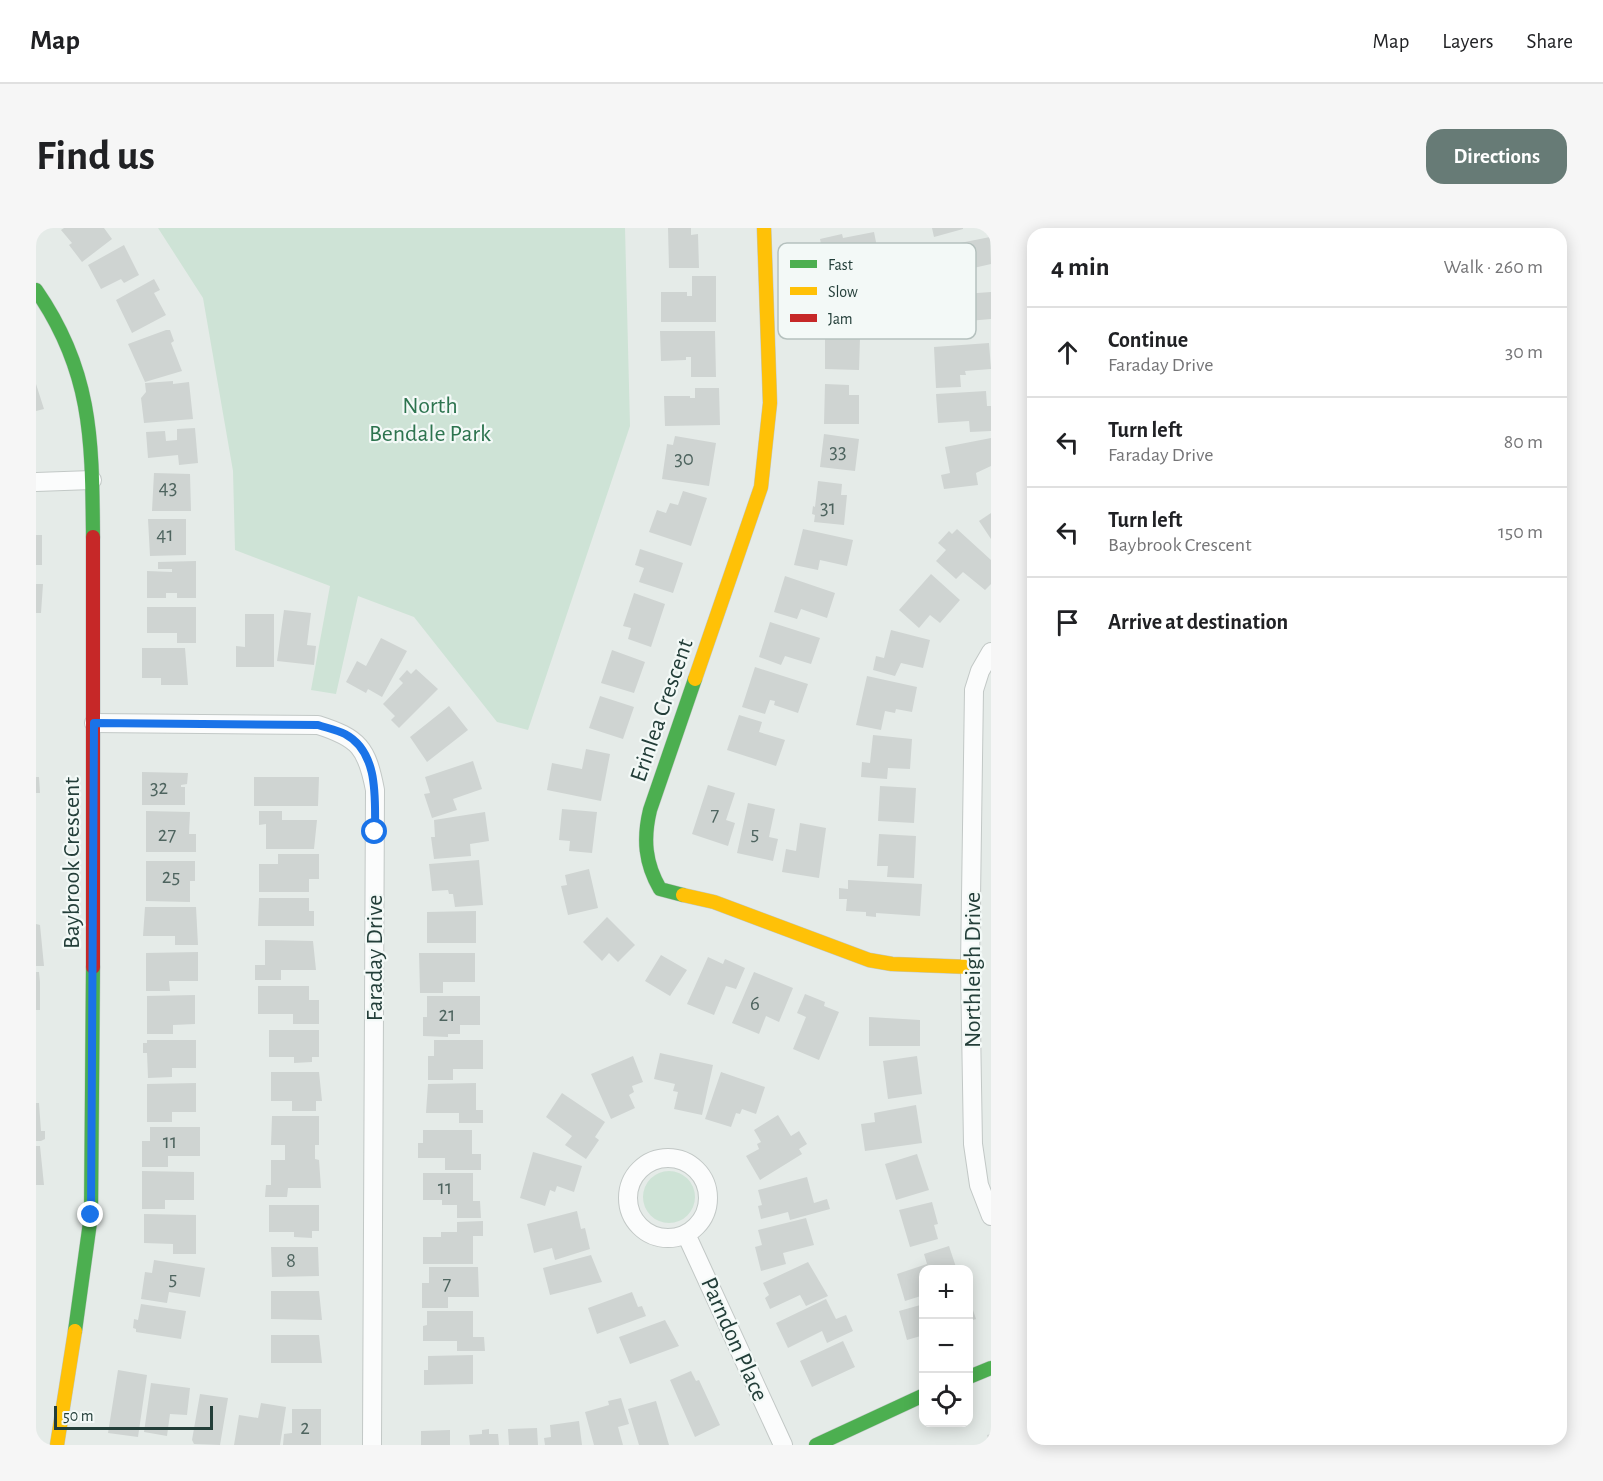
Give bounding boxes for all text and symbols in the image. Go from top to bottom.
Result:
text: Map [30,27,80,55]
text: Map [1373,31,1409,52]
text: Layers [1442,31,1493,52]
text: Share [1526,31,1573,52]
button: Directions [1426,129,1567,184]
text: Find us [36,135,155,177]
legend [778,243,976,339]
text: 4 min [1051,254,1110,280]
text: Fast [828,257,853,273]
text: Walk · 260 m [1443,257,1543,277]
text: Slow [828,284,858,300]
text: Jam [828,311,853,327]
text: Continue [1108,329,1188,351]
icon: ahead [1051,336,1084,369]
text: 30 m [1505,342,1543,362]
text: Faraday Drive [1108,355,1213,375]
park label: North Bendale Park [369,394,491,446]
text: Turn left [1108,419,1182,441]
icon: left [1051,426,1084,459]
text: 80 m [1504,432,1543,452]
house number: 33 [829,441,847,462]
text: Faraday Drive [1108,445,1213,465]
house number: 30 [674,448,694,469]
house number: 43 [159,477,177,498]
house number: 31 [820,497,836,518]
text: Turn left [1108,509,1182,531]
icon: left [1051,516,1084,549]
text: 150 m [1498,522,1543,542]
house number: 41 [156,524,174,545]
text: Baybrook Crescent [1108,535,1252,555]
icon: arrive [1051,606,1084,639]
text: Arrive at destination [1108,611,1288,633]
street label: Erinlea Crescent [626,635,698,785]
street label: Baybrook Crescent [60,777,84,949]
house number: 32 [150,777,168,798]
house number: 7 [711,804,720,825]
route start [361,818,387,844]
house number: 5 [751,823,759,844]
house number: 27 [158,824,176,845]
house number: 25 [162,866,180,887]
street label: Northleigh Drive [961,892,985,1048]
street label: Faraday Drive [363,895,387,1021]
house number: 6 [750,993,760,1014]
house number: 21 [439,1004,455,1025]
house number: 11 [163,1131,177,1152]
house number: 11 [438,1177,452,1198]
route end [77,1201,103,1227]
house number: 8 [286,1250,296,1271]
map controls [919,1265,973,1427]
button: + [919,1265,973,1319]
house number: 5 [169,1268,177,1289]
house number: 7 [443,1273,452,1294]
street label: Parndon Place [696,1274,772,1405]
button: − [919,1319,973,1373]
button: locate [919,1373,973,1427]
scale bar [54,1403,213,1430]
text: 50 m [63,1408,94,1424]
house number: 2 [300,1417,310,1438]

